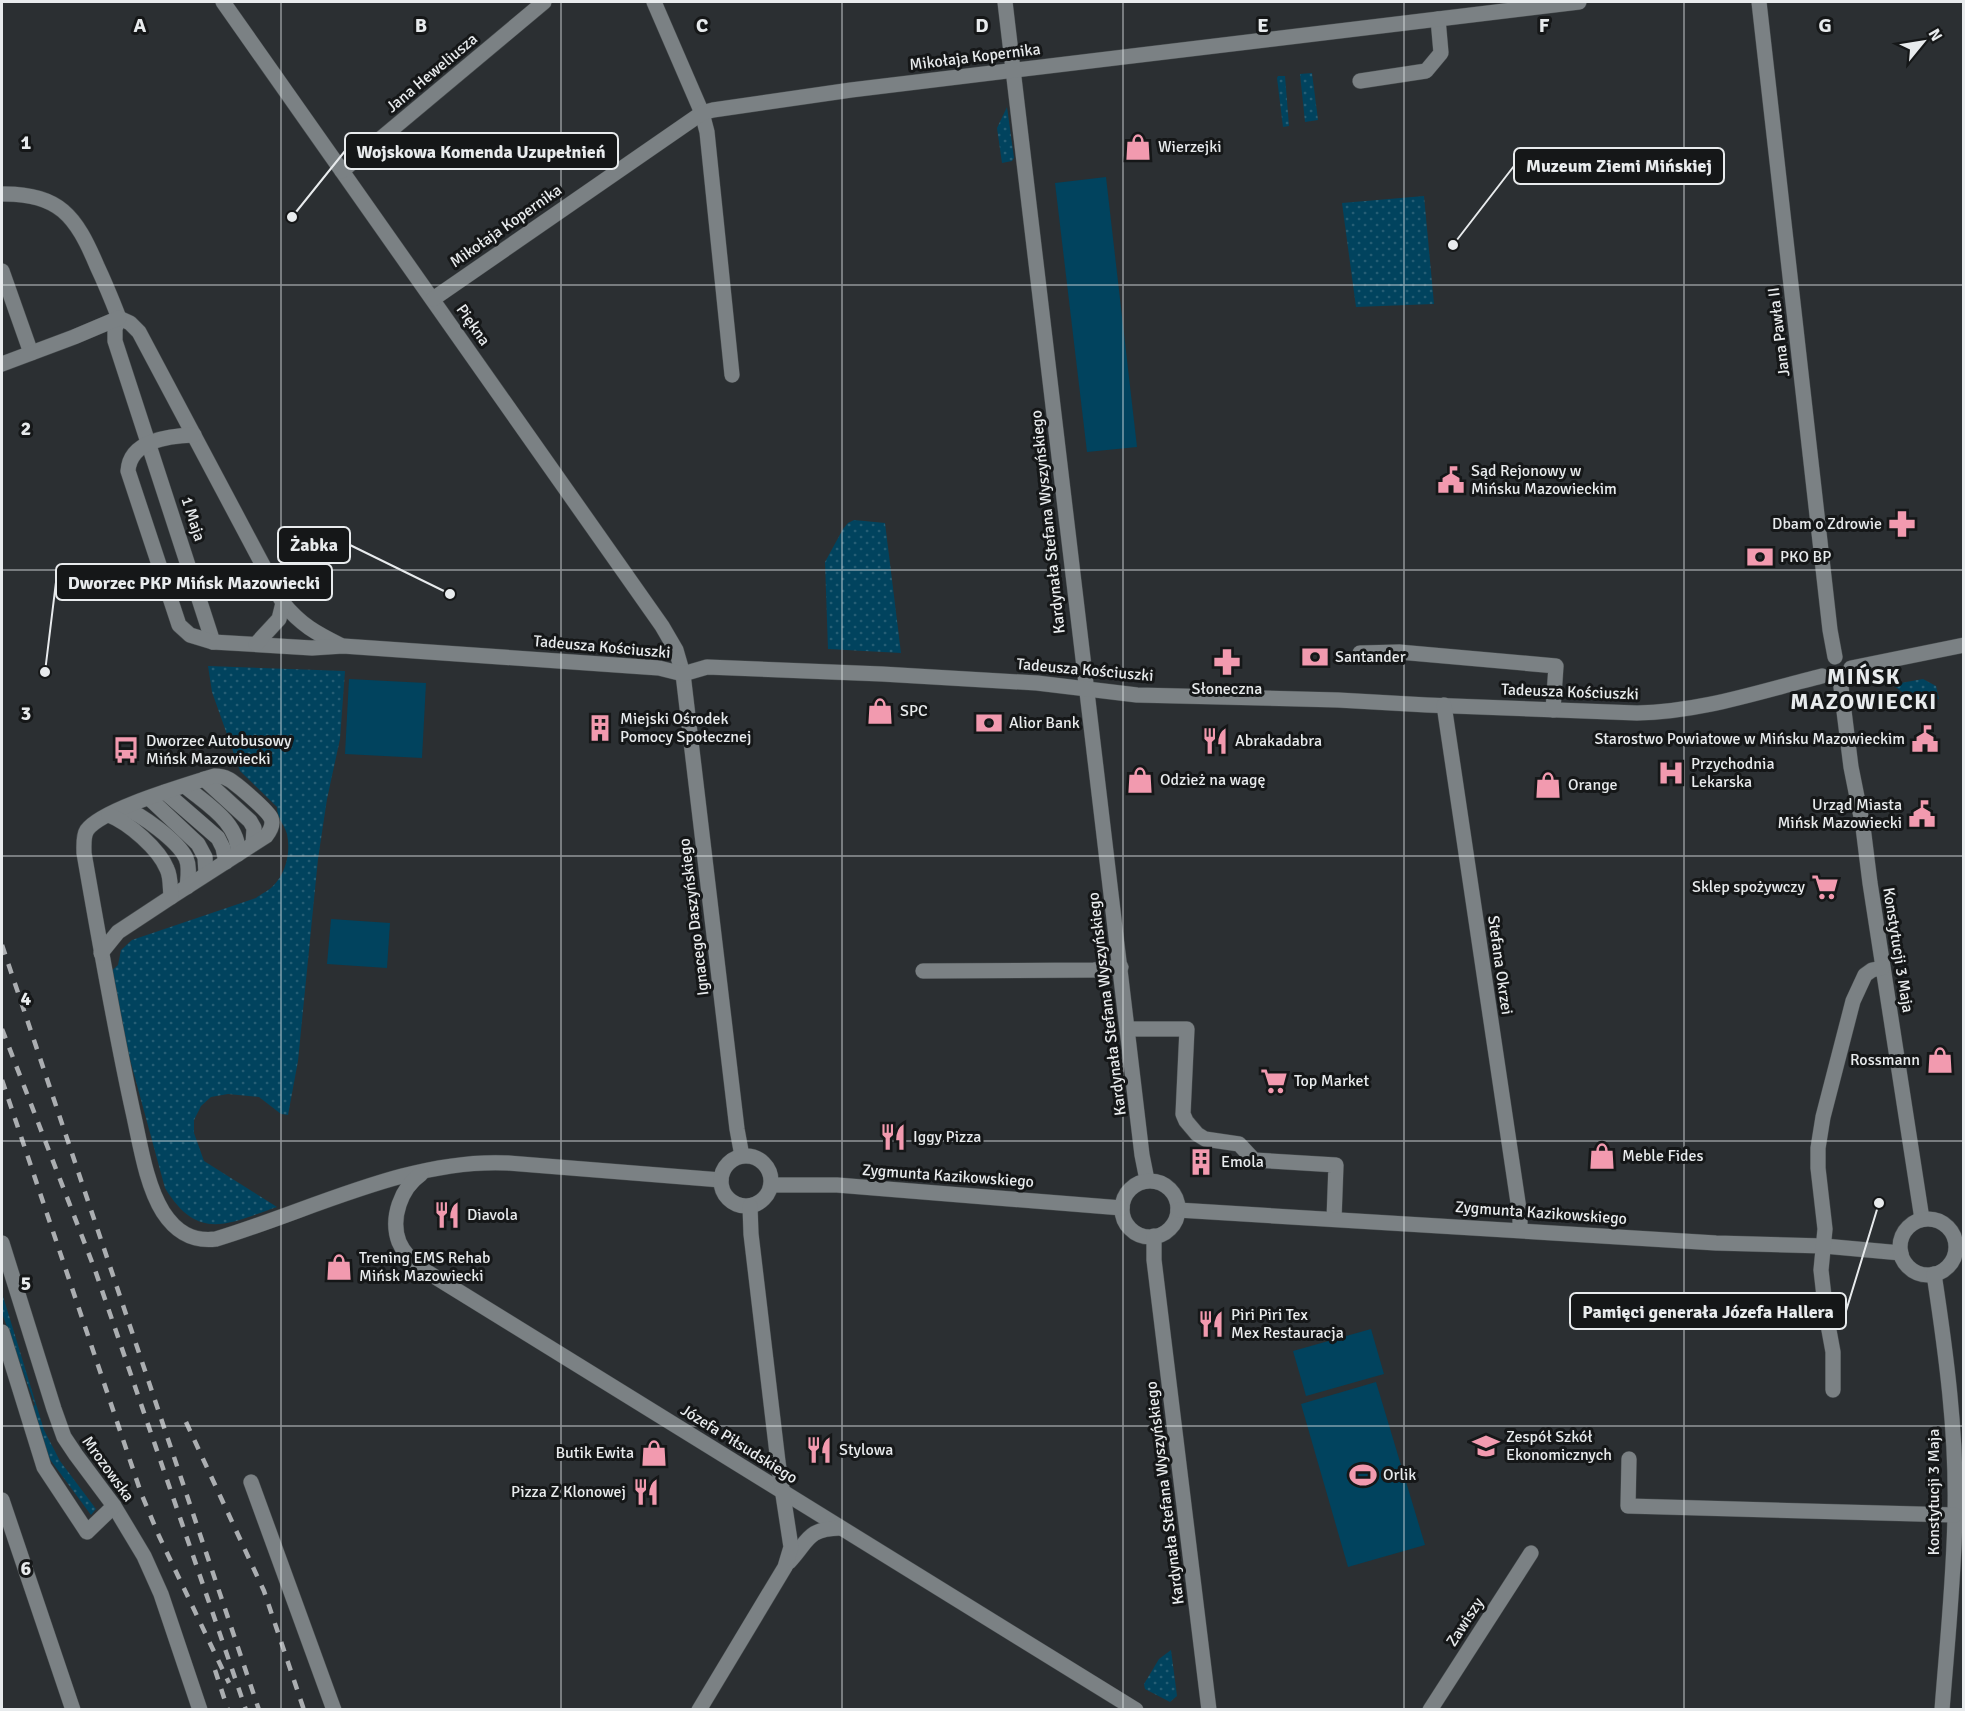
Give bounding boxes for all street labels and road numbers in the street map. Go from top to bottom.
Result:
street label: Jana Heweliusza [382,29,482,117]
street label: Mikołaja Kopernika [908,39,1042,75]
street label: Mikołaja Kopernika [446,180,566,272]
street label: Jana Pawła II [1764,286,1794,378]
street label: Piękna [452,300,494,350]
street label: Kardynała Stefana Wyszyńskiego [1026,409,1070,635]
street label: 1 Maja [176,494,210,544]
street label: Tadeusza Kościuszki [533,631,671,663]
street label: Tadeusza Kościuszki [1016,654,1154,686]
street label: Tadeusza Kościuszki [1501,680,1639,704]
street label: Ignacego Daszyńskiego [674,837,714,997]
street label: Konstytucji 3 Maja [1878,886,1918,1014]
street label: Kardynała Stefana Wyszyńskiego [1083,891,1131,1117]
street label: Stefana Okrzei [1483,914,1517,1016]
street label: Zygmunta Kazikowskiego [861,1160,1035,1192]
street label: Zygmunta Kazikowskiego [1454,1197,1628,1229]
street label: Kardynała Stefana Wyszyńskiego [1141,1380,1189,1606]
street label: Józefa Piłsudskiego [677,1400,801,1488]
street label: Konstytucji 3 Maja [1924,1429,1944,1555]
street label: Mrozowska [77,1432,139,1506]
street label: Zawiszy [1442,1593,1488,1650]

